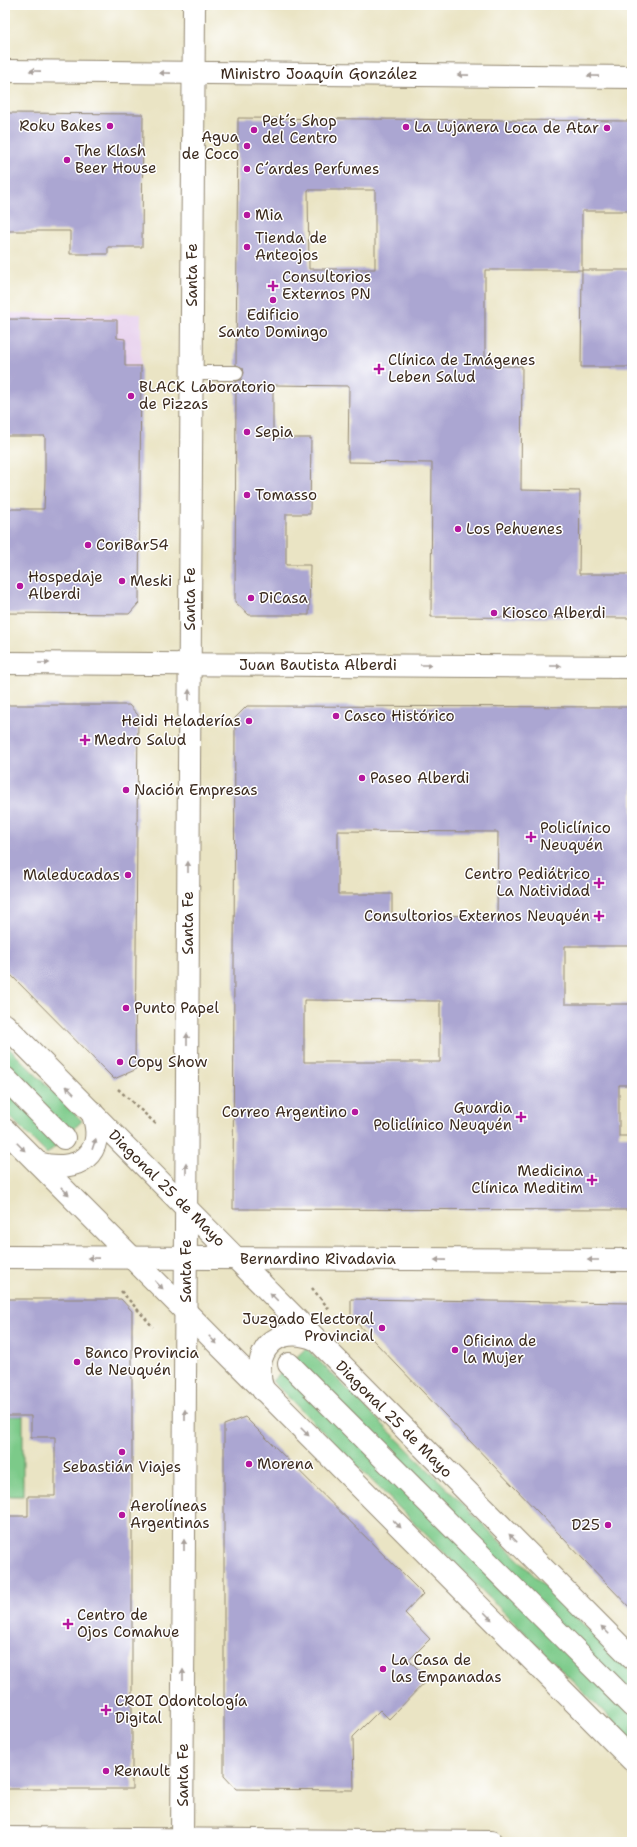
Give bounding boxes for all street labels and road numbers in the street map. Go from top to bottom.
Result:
street label: Ministro Joaquín González [220,64,418,84]
street label: Santa Fe [182,243,202,307]
street label: Santa Fe [180,567,200,631]
street label: Juan Bautista Alberdi [239,655,397,675]
street label: Santa Fe [178,891,198,955]
street label: Diagonal 25 de Mayo [104,1125,230,1251]
street label: Santa Fe [176,1239,196,1303]
street label: Bernardino Rivadavia [240,1249,397,1269]
street label: Diagonal 25 de Mayo [331,1356,457,1482]
street label: Santa Fe [173,1743,193,1807]

